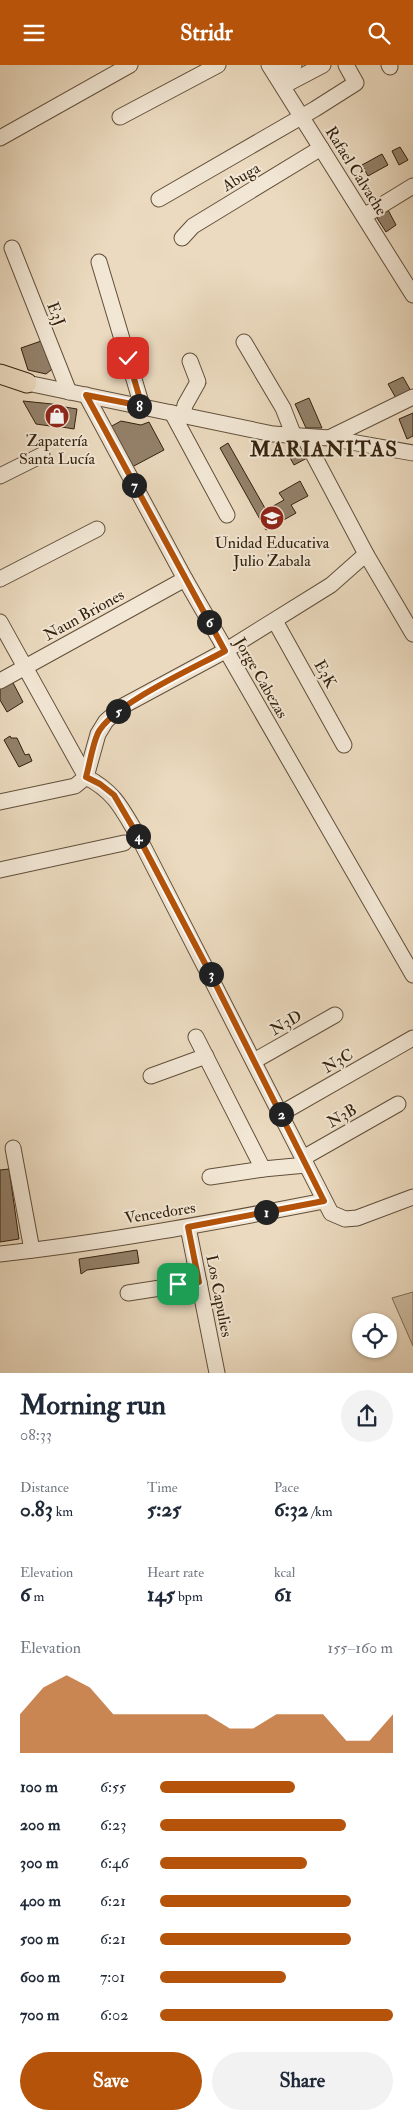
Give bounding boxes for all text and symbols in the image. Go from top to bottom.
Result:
icon: menu [20,19,48,47]
text: Stridr [180,19,233,47]
icon: search [365,19,393,47]
street label: Rafael Calvache [321,123,391,219]
street label: Abuga [218,158,264,197]
street label: E3J [41,299,70,330]
pin [107,337,149,379]
icon: check [114,344,142,372]
pin: 8 [126,393,152,419]
text: 8 [136,398,143,415]
shop icon: Zapatería Santa Lucía [44,403,70,429]
place label: Zapatería Santa Lucía [19,431,95,469]
district label: MARIANITAS [249,436,398,463]
pin: 7 [122,473,146,497]
text: 7 [131,477,138,494]
school or university icon: Unidad Educativa Julio Zabala [259,505,285,531]
place label: Unidad Educativa Julio Zabala [215,533,330,572]
street label: Naun Briones [40,585,128,645]
pin: 6 [196,609,222,635]
text: 6 [206,614,213,631]
street label: Jorge Cabezas [228,633,292,723]
street label: E3K [309,657,341,692]
pin: 5 [106,699,130,723]
text: 5 [115,703,122,720]
pin: 4 [126,823,150,849]
text: 4 [135,828,142,845]
pin: 3 [198,961,224,987]
text: 3 [209,966,214,983]
street label: N3D [266,1006,306,1040]
street label: N3C [319,1044,357,1078]
street label: N3B [324,1100,360,1132]
pin: 2 [268,1101,294,1127]
text: 2 [278,1106,285,1123]
street label: Vencedores [123,1198,197,1228]
pin: 1 [254,1199,278,1225]
text: 1 [264,1204,269,1221]
street label: Los Capulies [200,1253,237,1339]
pin [157,1263,199,1305]
icon: arrive [164,1270,192,1298]
map controls [352,1313,397,1358]
button: locate [352,1313,397,1358]
text: Morning run [20,1388,166,1423]
button: share [341,1390,393,1442]
text: 08:33 [20,1425,52,1445]
text: Distance [20,1479,69,1496]
text: Time [147,1479,178,1496]
text: Pace [274,1479,299,1496]
text: 0.83 [20,1496,53,1523]
text: 5:25 [147,1496,181,1523]
text: 6:32 [274,1496,308,1523]
text: km [53,1503,73,1520]
text: /km [308,1503,333,1520]
text: Elevation [20,1564,73,1581]
text: Heart rate [147,1564,204,1581]
text: kcal [274,1564,295,1581]
text: 6 [20,1581,31,1608]
text: 145 [147,1581,175,1608]
text: 61 [274,1581,292,1608]
text: m [31,1588,44,1605]
text: bpm [175,1588,203,1605]
text: Elevation [20,1638,81,1658]
text: 155–160 m [327,1638,393,1658]
text: 100 m [20,1777,58,1797]
text: 6:55 [100,1777,126,1797]
text: 200 m [20,1815,60,1835]
text: 6:23 [100,1815,126,1835]
text: 300 m [20,1853,58,1873]
text: 6:46 [100,1853,129,1873]
text: 400 m [20,1891,61,1911]
text: 6:21 [100,1891,126,1911]
text: 500 m [20,1929,59,1949]
text: 6:21 [100,1929,126,1949]
text: 600 m [20,1967,60,1987]
text: 7:01 [100,1967,125,1987]
text: 700 m [20,2005,59,2025]
text: 6:02 [100,2005,128,2025]
button: Save [20,2052,202,2110]
button: Share [212,2052,393,2110]

